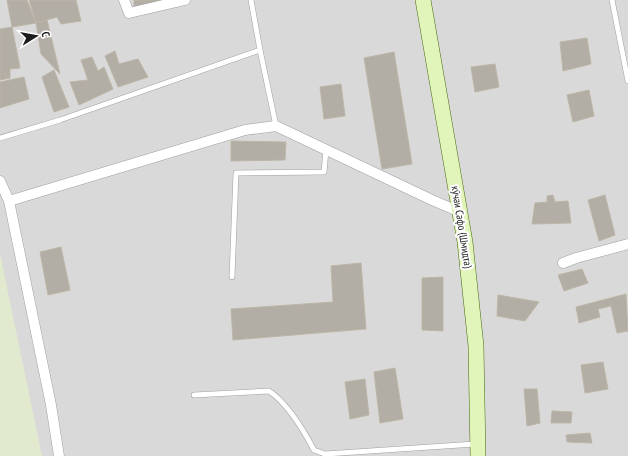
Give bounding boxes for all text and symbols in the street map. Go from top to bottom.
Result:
north arrow [16,16,56,56]
text: С [38,30,53,38]
street label: кӯчаи Сафо (Шмидта) [449,185,475,270]

